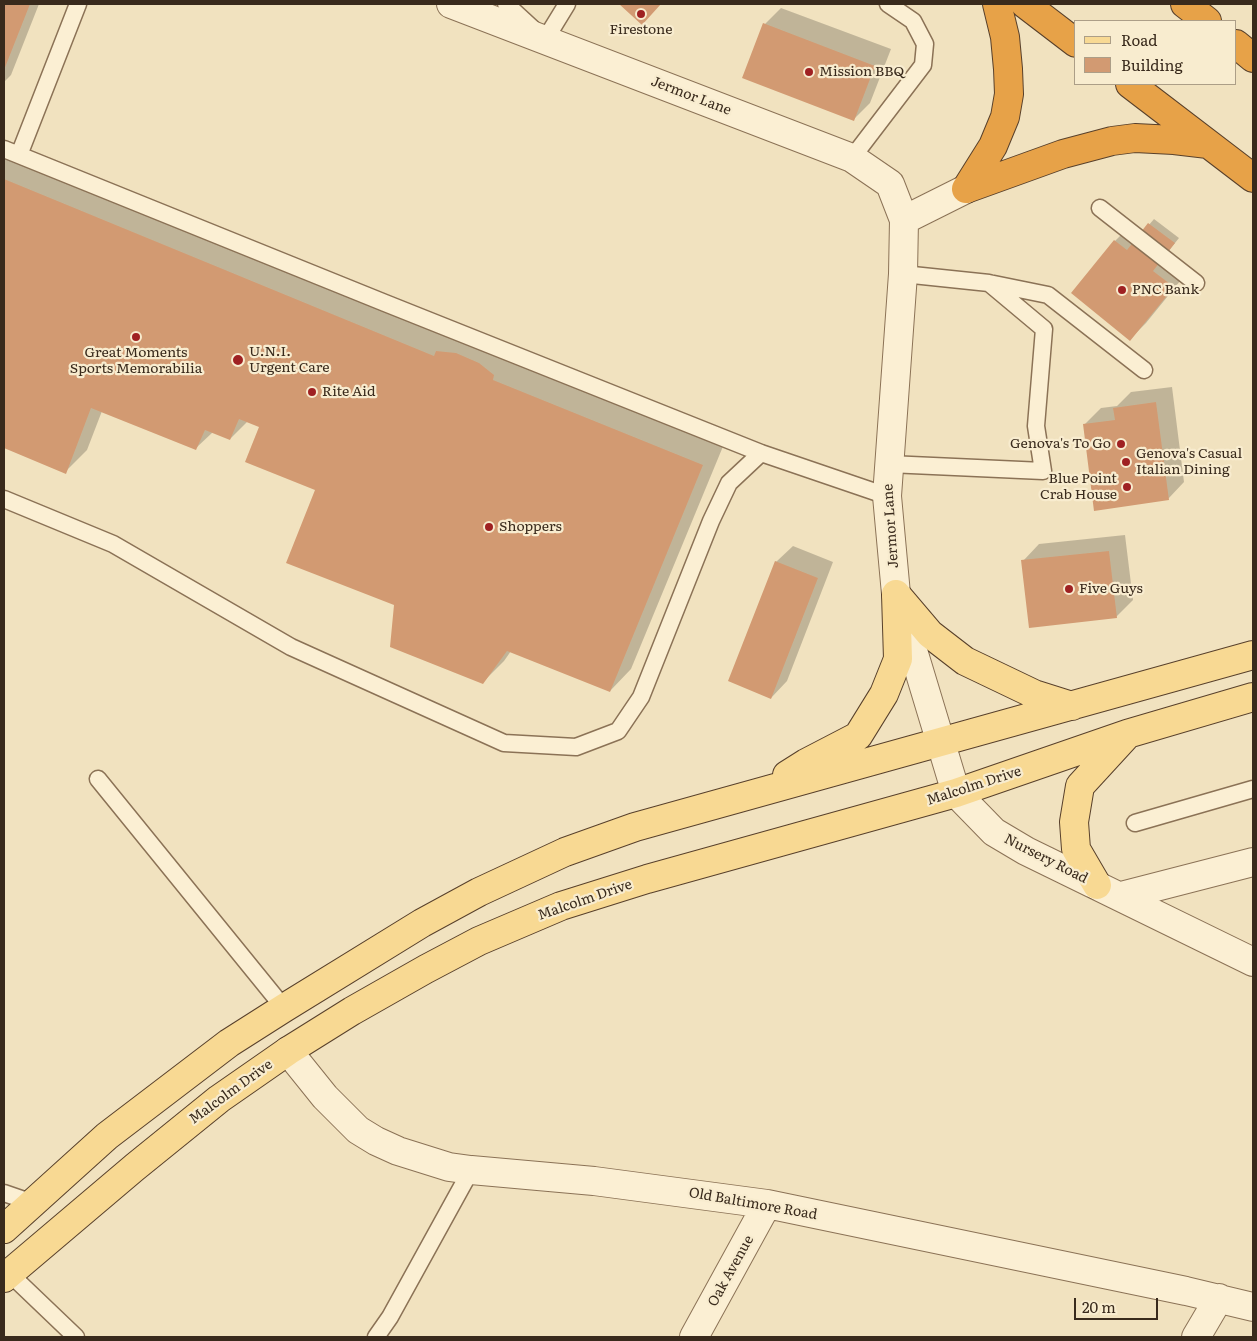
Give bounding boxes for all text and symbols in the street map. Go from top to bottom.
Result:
marker: Firestone [635,8,647,20]
legend [1074,20,1237,85]
place label: Firestone [609,22,673,38]
text: Road [1121,28,1157,51]
text: Building [1121,53,1183,76]
place label: Mission BBQ [819,64,904,80]
marker: Mission BBQ [803,66,815,78]
street label: Jermor Lane [648,73,734,119]
place label: PNC Bank [1132,282,1199,298]
marker: PNC Bank [1116,284,1128,296]
marker: Great Moments Sports Memorabilia [130,331,142,343]
place label: U.N.I. Urgent Care [249,344,329,377]
place label: Great Moments Sports Memorabilia [70,345,202,378]
marker: U.N.I. Urgent Care [231,353,245,367]
place label: Rite Aid [322,384,376,400]
marker: Rite Aid [306,386,318,398]
place label: Genova's To Go [1010,436,1111,452]
marker: Genova's To Go [1115,438,1127,450]
place label: Genova's Casual Italian Dining [1136,446,1242,478]
marker: Genova's Casual Italian Dining [1120,456,1132,468]
place label: Blue Point Crab House [1040,471,1117,504]
marker: Blue Point Crab House [1121,481,1133,493]
street label: Jermor Lane [880,483,902,569]
place label: Shoppers [499,519,562,535]
marker: Shoppers [483,521,495,533]
place label: Five Guys [1079,581,1143,597]
marker: Five Guys [1063,583,1075,595]
street label: Malcolm Drive [925,763,1023,809]
street label: Nursery Road [1001,831,1091,887]
street label: Malcolm Drive [536,876,634,924]
street label: Malcolm Drive [186,1056,276,1128]
street label: Old Baltimore Road [687,1184,819,1224]
street label: Oak Avenue [705,1233,757,1309]
scale bar [1077,1288,1161,1320]
text: 20 m [1082,1295,1116,1318]

